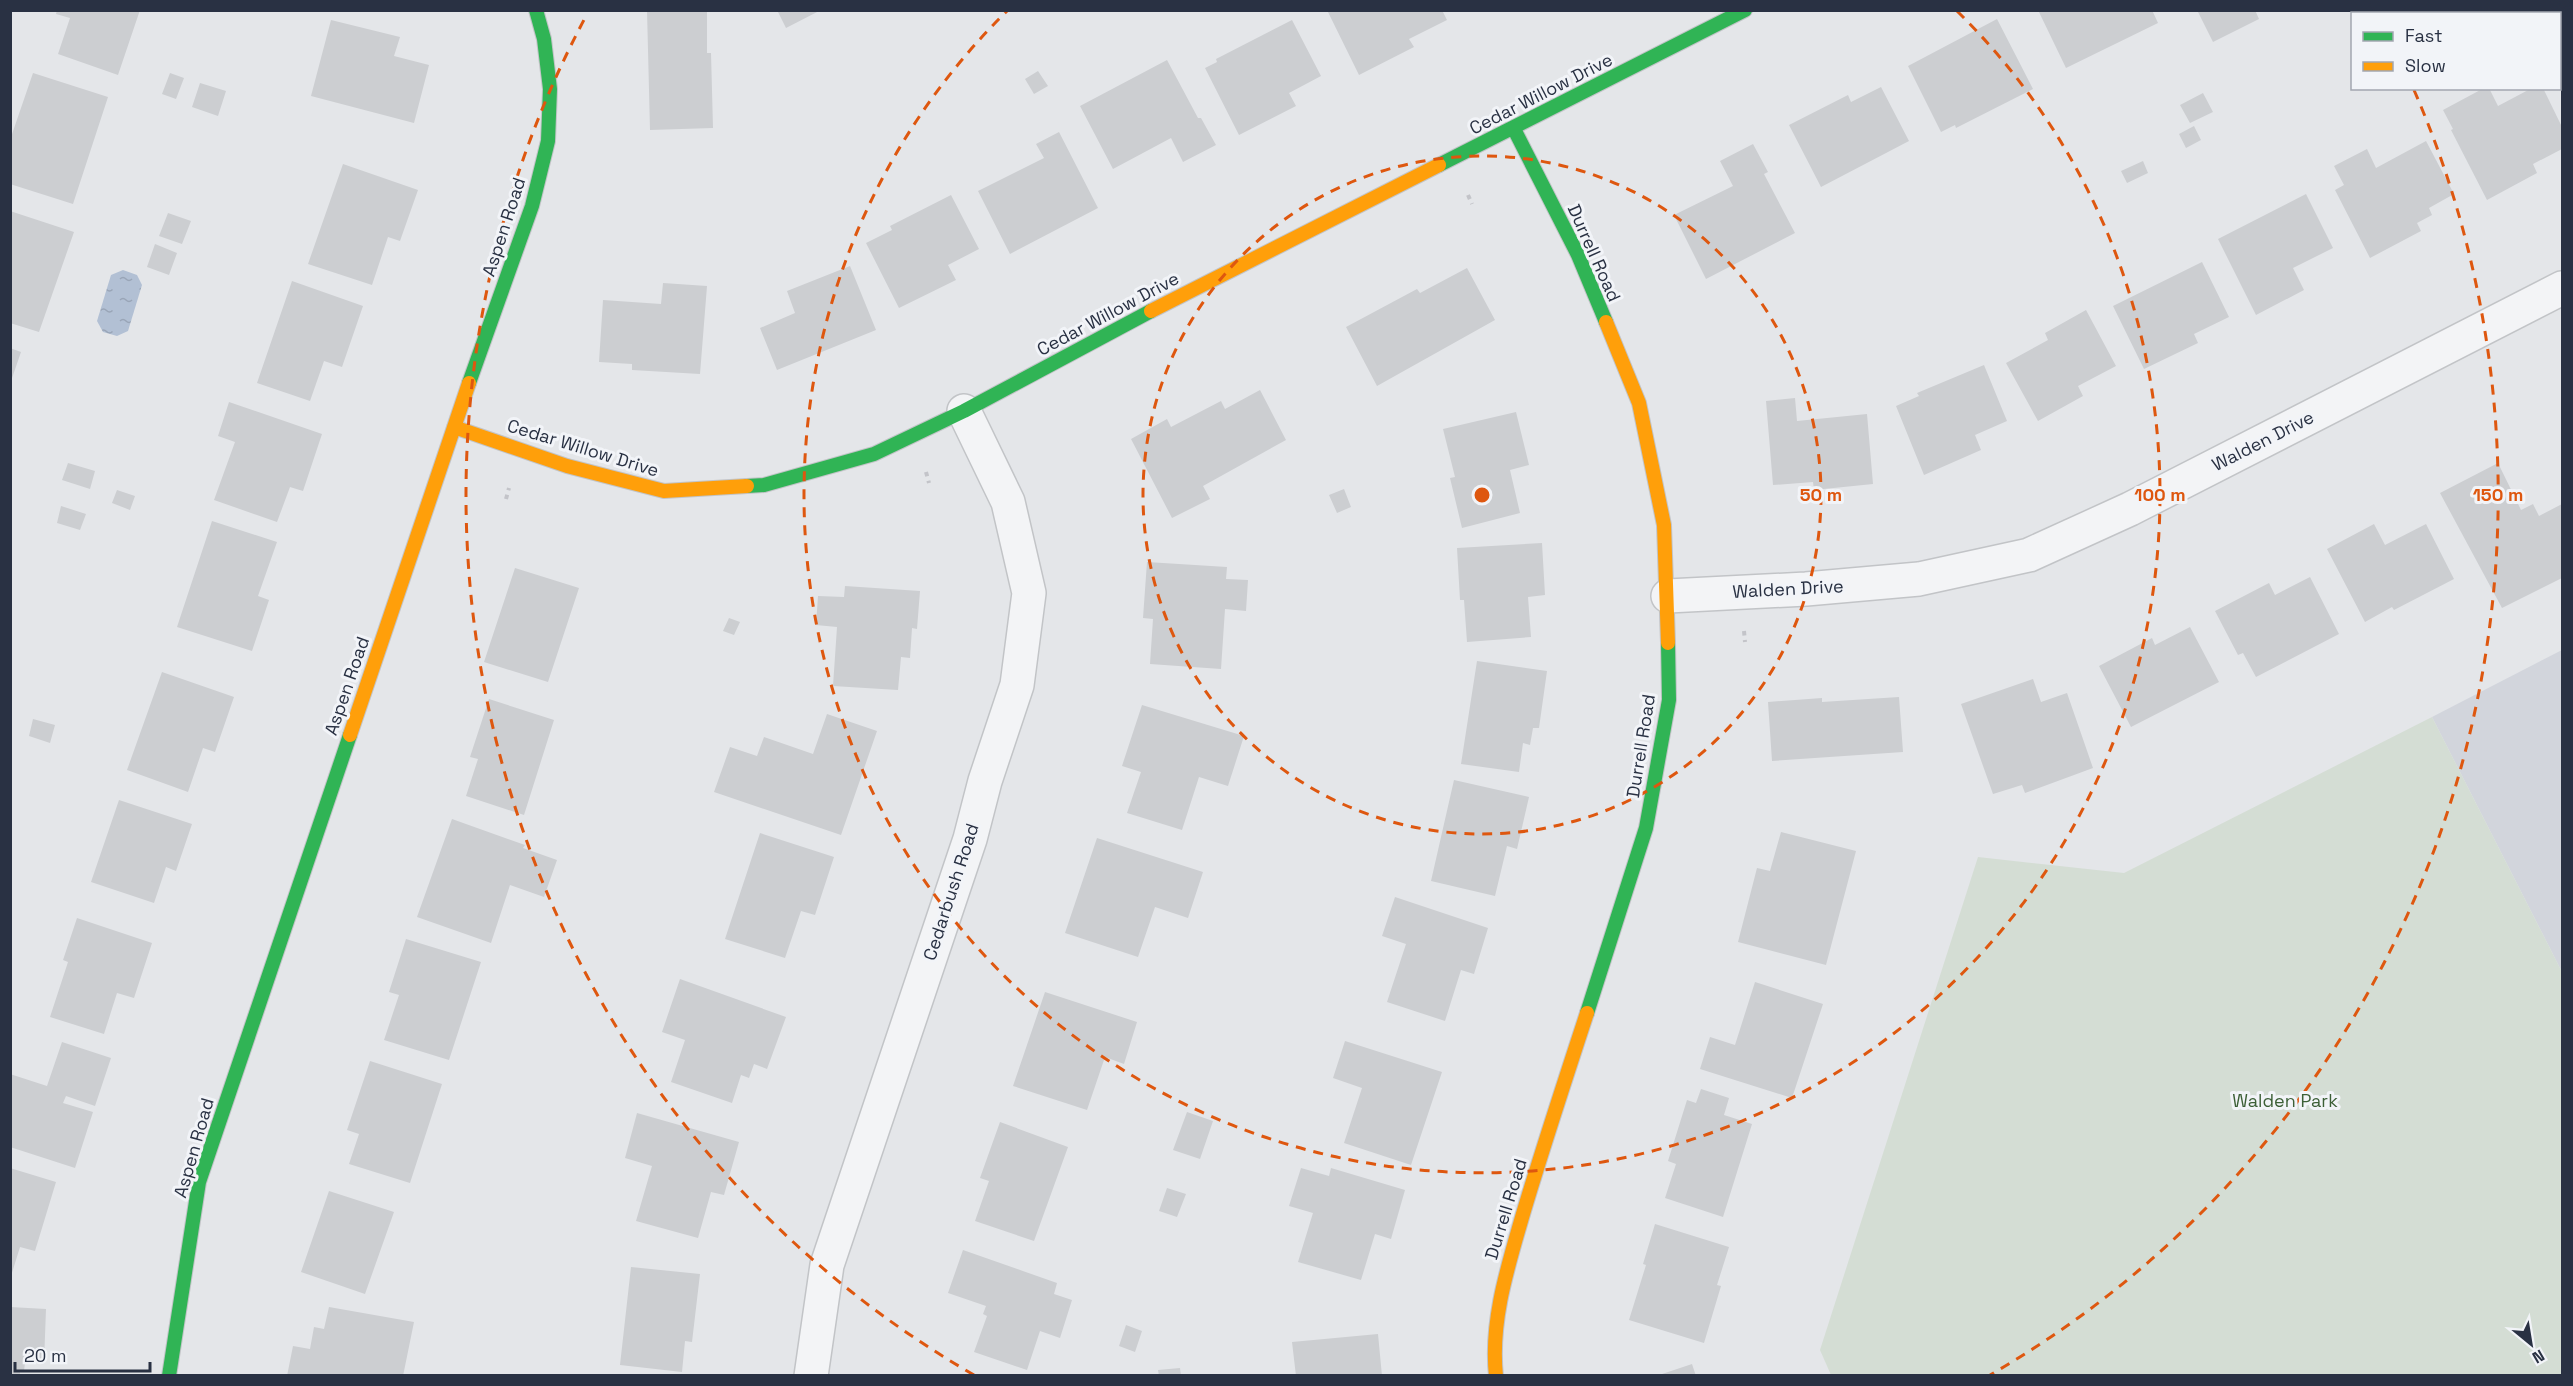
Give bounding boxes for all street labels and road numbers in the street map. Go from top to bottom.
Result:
street label: Cedar Willow Drive [1465,48,1616,140]
street label: Aspen Road [477,174,530,279]
street label: Durrell Road [1563,200,1626,305]
street label: Cedar Willow Drive [1033,266,1183,361]
street label: Walden Drive [2208,405,2318,476]
street label: Cedar Willow Drive [504,413,662,482]
street label: Walden Drive [1732,574,1844,603]
street label: Aspen Road [319,633,374,738]
street label: Durrell Road [1621,693,1660,799]
street label: Cedarbush Road [918,820,984,963]
street label: Aspen Road [168,1095,219,1200]
street label: Durrell Road [1479,1156,1532,1262]

